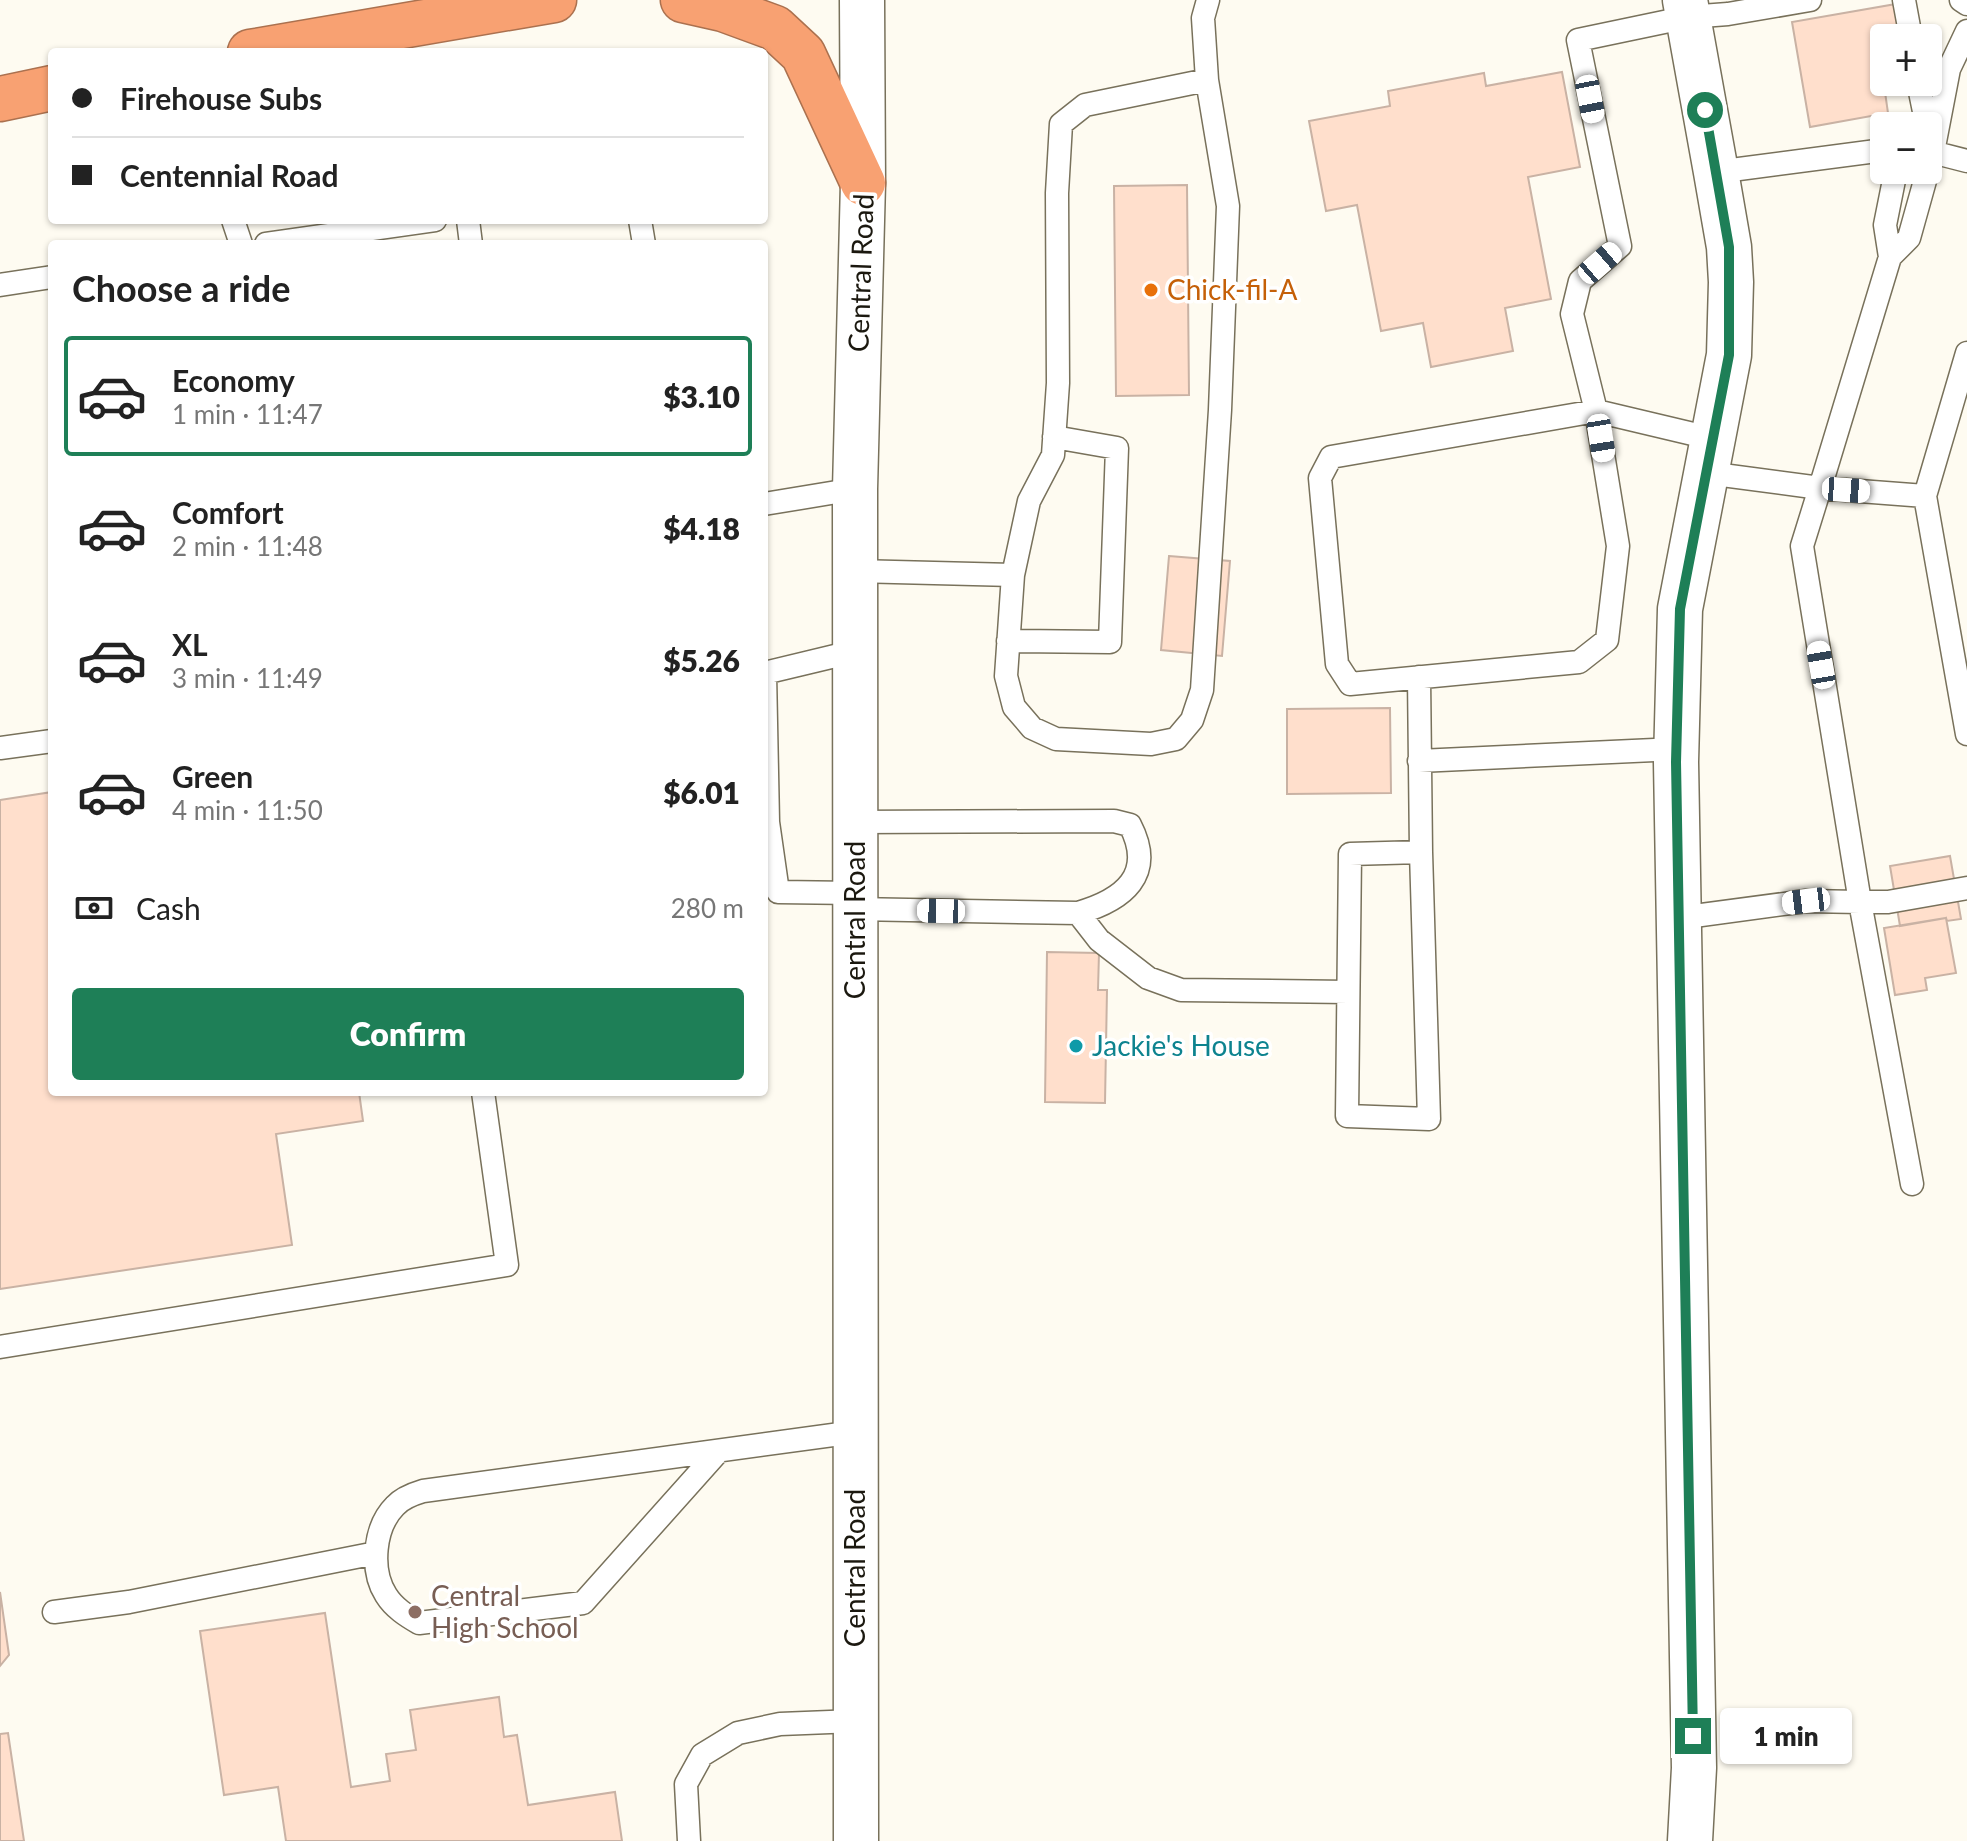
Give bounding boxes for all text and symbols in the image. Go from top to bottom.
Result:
map controls [1870,24,1942,184]
button: + [1870,24,1942,96]
car [1574,73,1606,125]
text: Firehouse Subs [120,80,322,116]
route start [1687,92,1723,128]
button: − [1870,112,1942,184]
text: Centennial Road [120,157,339,193]
street label: Central Road [840,193,880,353]
car [1574,238,1626,288]
text: Choose a ride [72,266,291,310]
place label: Chick-fil-A [1167,272,1297,306]
marker: Chick-fil-A [1142,281,1160,299]
icon: car [76,360,148,432]
text: Economy [172,362,295,398]
text: $3.10 [663,378,740,414]
text: 1 min · 11:47 [172,398,323,430]
car [1585,412,1617,464]
car [1821,476,1871,504]
icon: car [76,492,148,564]
text: Comfort [172,494,284,530]
text: $4.18 [663,510,740,546]
text: 2 min · 11:48 [172,530,323,562]
icon: car [76,624,148,696]
text: XL [172,626,208,662]
car [1805,639,1837,691]
text: $5.26 [663,642,740,678]
text: 3 min · 11:49 [172,662,323,694]
icon: car [76,756,148,828]
text: Green [172,758,253,794]
text: $6.01 [663,774,740,810]
text: 4 min · 11:50 [172,794,323,826]
street label: Central Road [837,841,871,999]
icon: cash [72,886,116,930]
car [1781,886,1831,916]
text: Cash [136,890,201,926]
text: 280 m [671,892,744,924]
car [917,899,965,923]
button: Confirm [72,988,744,1080]
place label: Jackie's House [1092,1028,1270,1062]
marker: Jackie's House [1067,1037,1085,1055]
street label: Central Road [837,1489,871,1647]
place label: Central High School [431,1578,579,1644]
marker: Central High School [406,1603,424,1621]
callout: 1 min [1721,1708,1853,1764]
route end [1675,1718,1711,1754]
text: 1 min [1754,1720,1818,1752]

